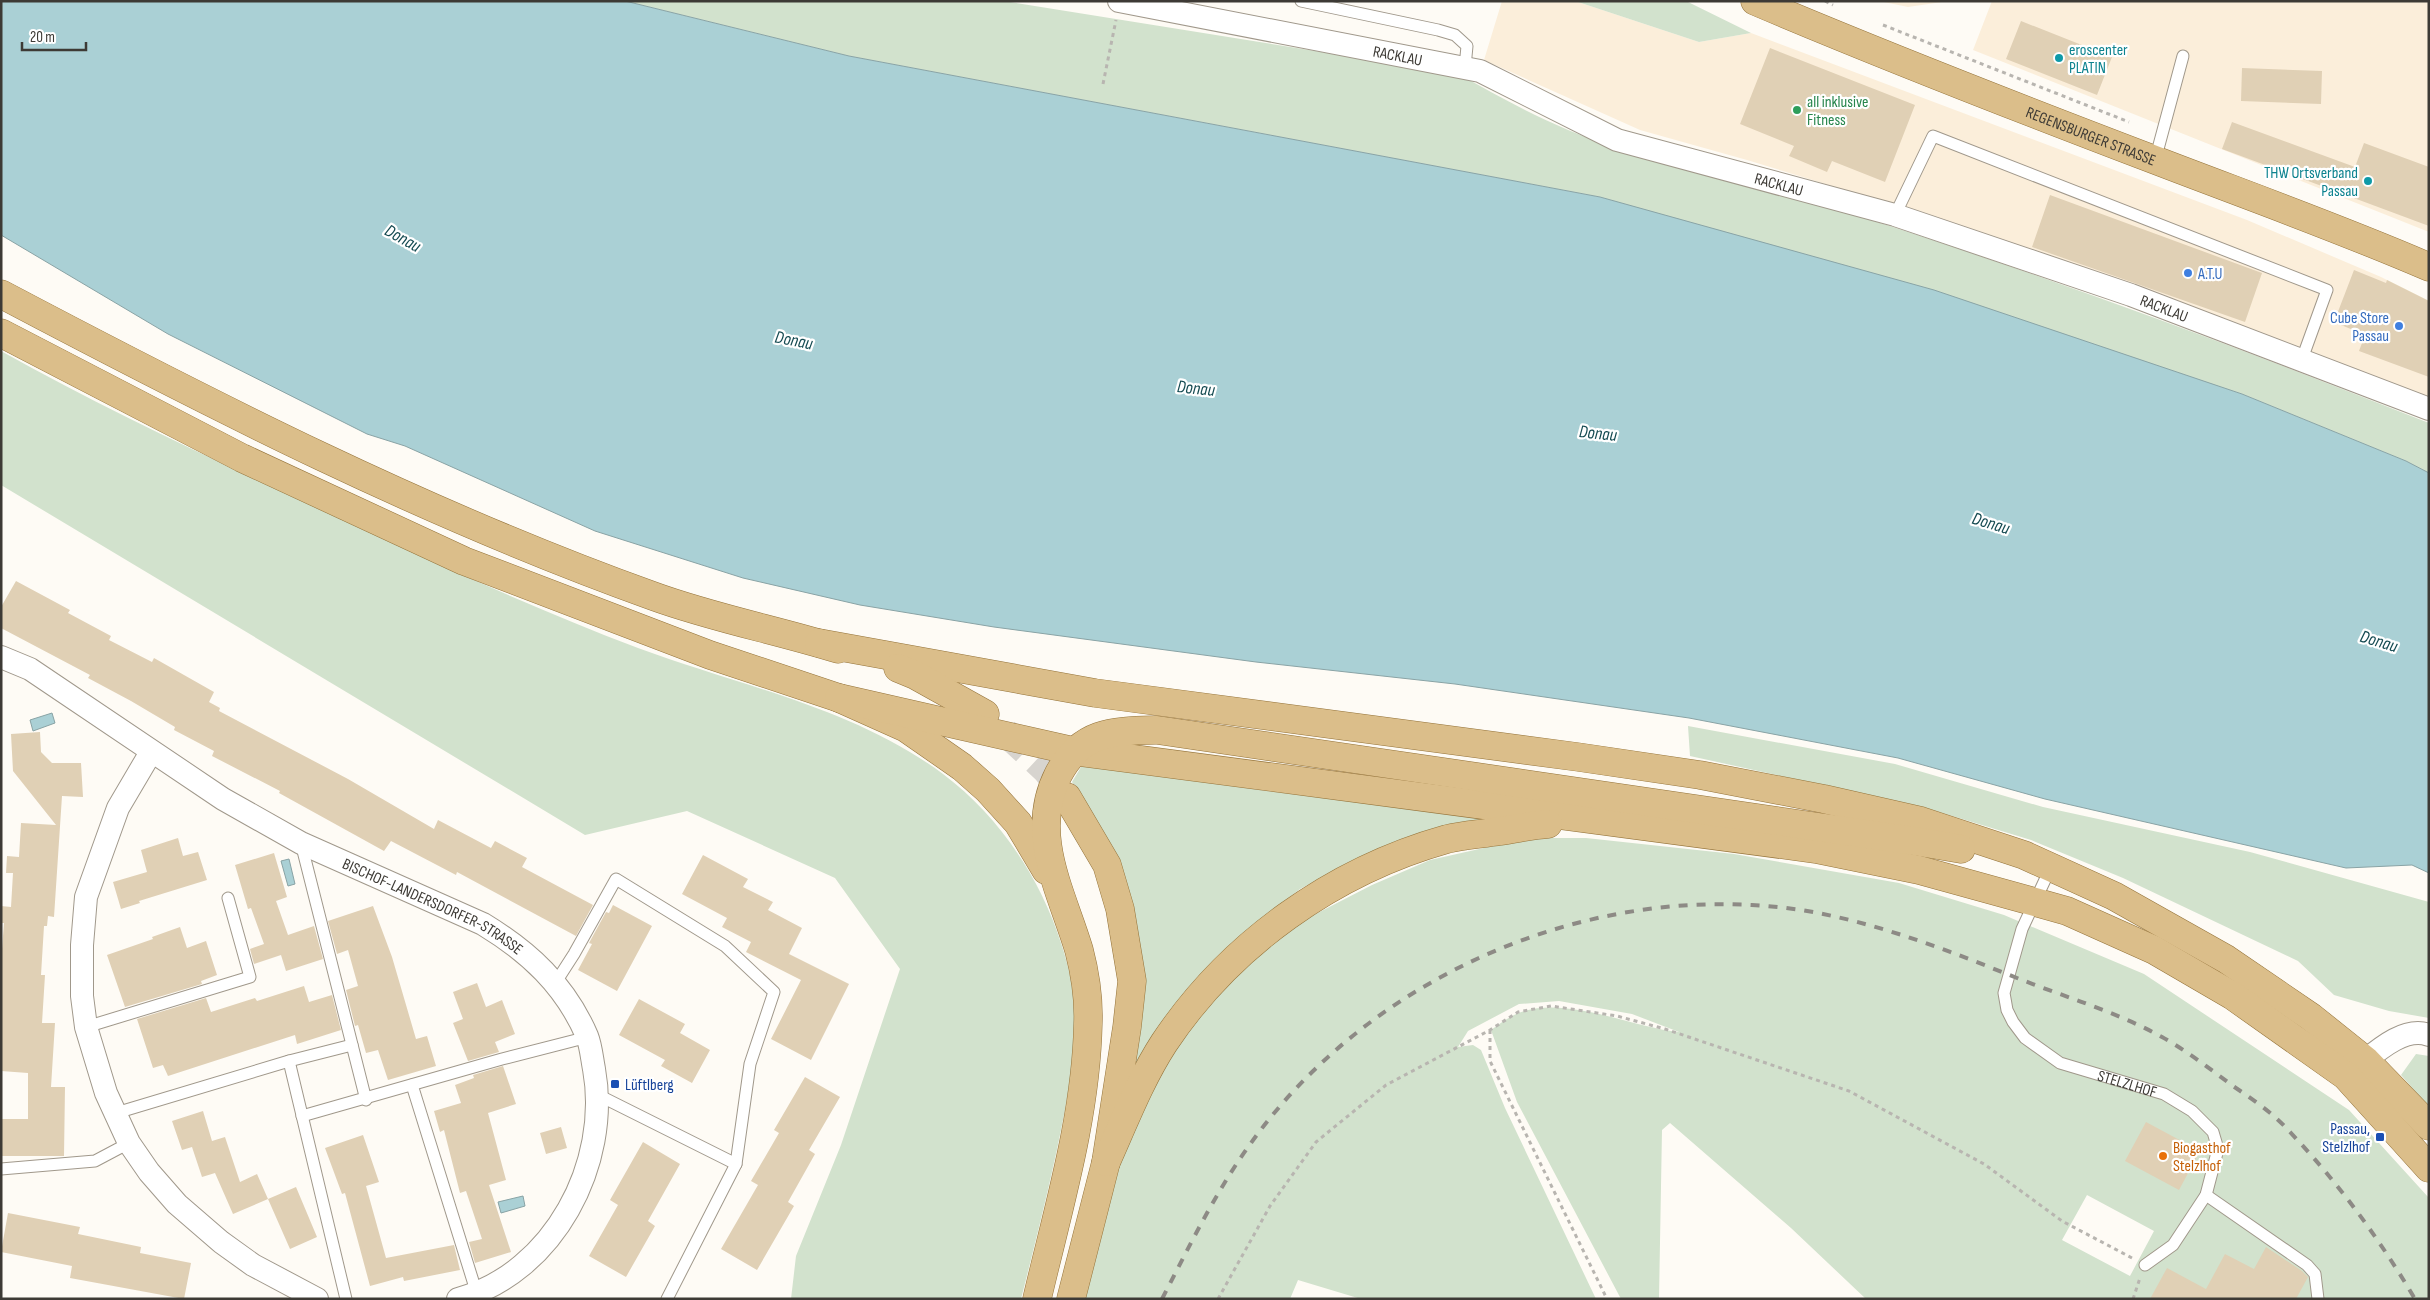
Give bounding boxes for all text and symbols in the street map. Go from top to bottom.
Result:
scale bar [22,20,86,52]
text: 20 m [30,28,55,47]
place label: eroscenter PLATIN [2069,41,2128,78]
street label: RACKLAU [1371,42,1424,71]
marker: eroscenter PLATIN [2053,52,2065,64]
place label: all inklusive Fitness [1807,93,1868,130]
street label: REGENSBURGER STRASSE [2023,103,2158,170]
marker: all inklusive Fitness [1791,104,1803,116]
place label: THW Ortsverband Passau [2264,164,2358,201]
street label: RACKLAU [1752,170,1805,201]
marker: THW Ortsverband Passau [2362,175,2374,187]
water label: Donau [381,220,425,257]
place label: A.T.U [2197,265,2222,284]
marker: A.T.U [2182,267,2194,279]
street label: RACKLAU [2137,291,2190,327]
place label: Cube Store Passau [2330,309,2389,346]
marker: Cube Store Passau [2393,320,2405,332]
water label: Donau [773,327,815,355]
water label: Donau [1176,376,1217,401]
water label: Donau [1578,421,1619,446]
water label: Donau [1970,508,2013,539]
water label: Donau [2358,626,2401,657]
street label: BISCHOF-LANDERSDORFER-STRASSE [339,855,526,959]
street label: STELZLHOF [2095,1067,2159,1102]
place label: Lüftlberg [625,1076,674,1095]
marker: Lüftlberg [609,1078,621,1090]
place label: Passau, Stelzlhof [2322,1120,2370,1157]
marker: Passau, Stelzlhof [2374,1131,2386,1143]
place label: Biogasthof Stelzlhof [2173,1139,2231,1176]
marker: Biogasthof Stelzlhof [2157,1150,2169,1162]

